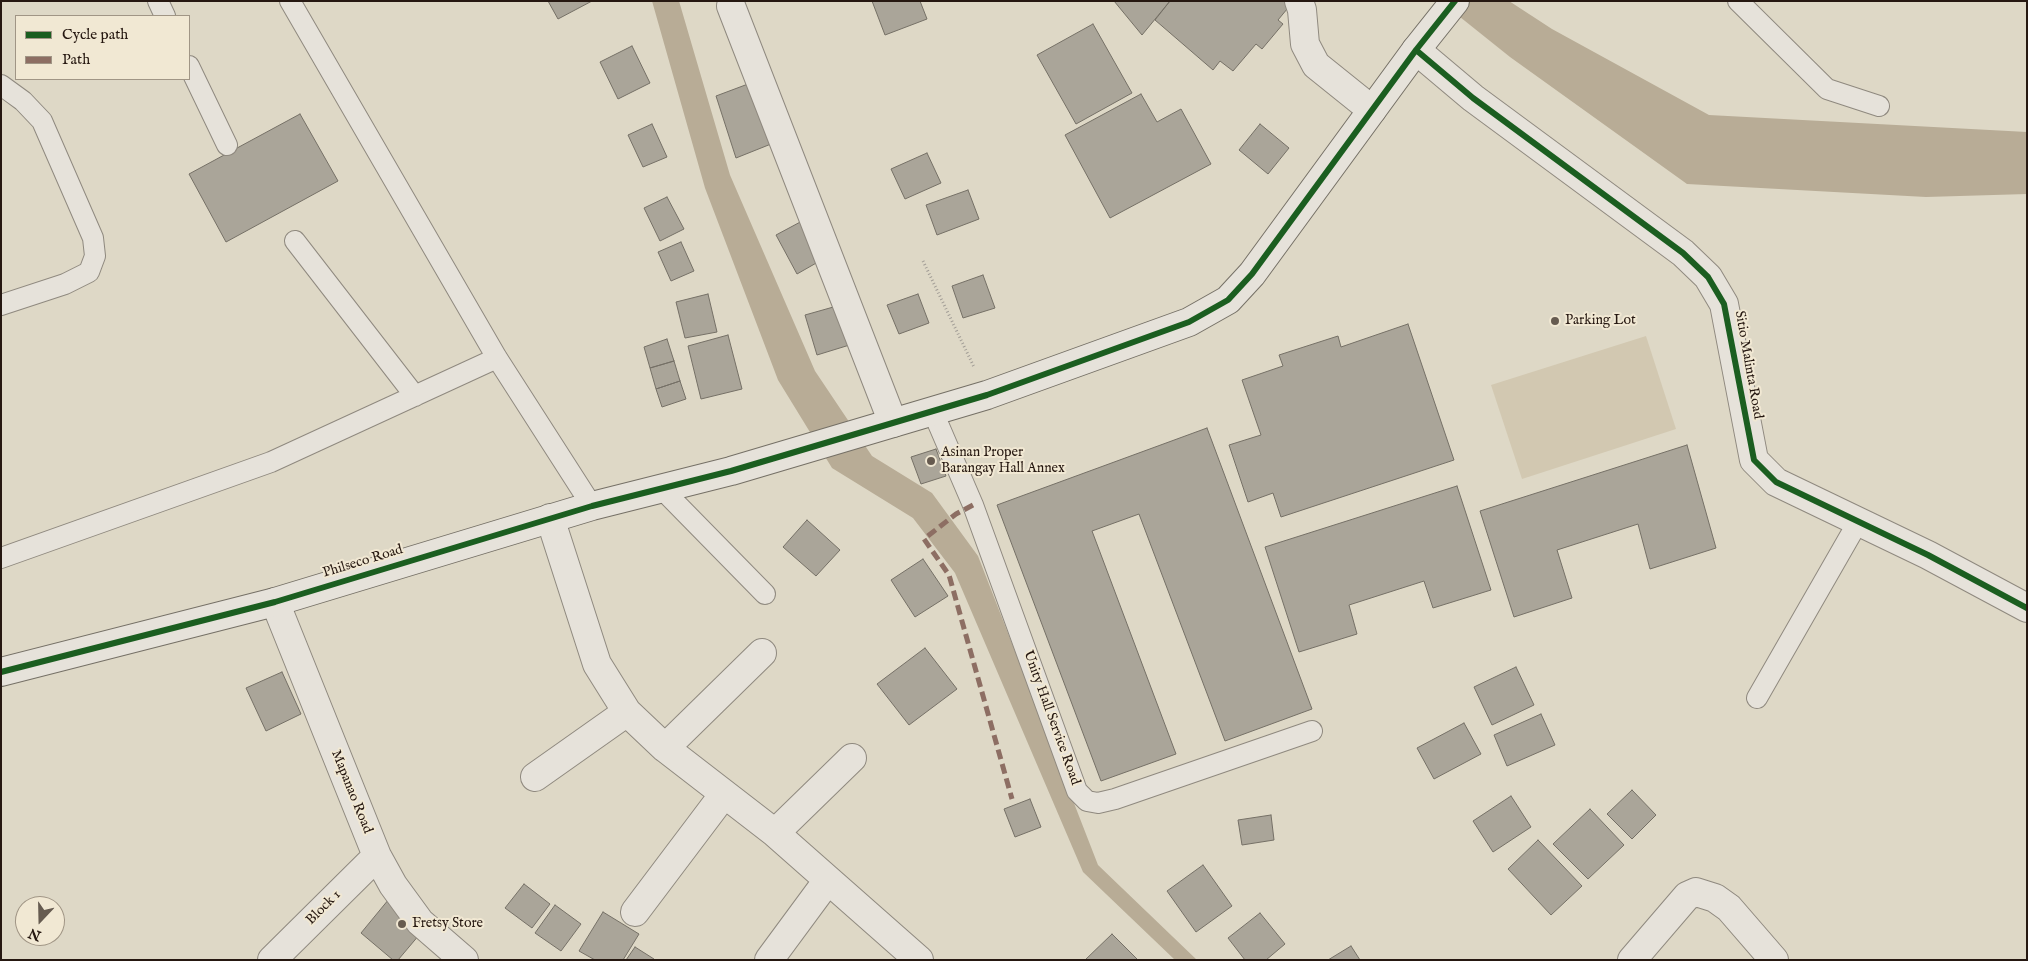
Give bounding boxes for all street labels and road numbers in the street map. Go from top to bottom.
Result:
street label: Sitio Malinta Road [1730,310,1766,420]
street label: Philseco Road [321,542,405,582]
street label: Unity Hall Service Road [1019,648,1083,788]
street label: Mapanao Road [327,748,375,836]
street label: Block 1 [303,887,345,929]

